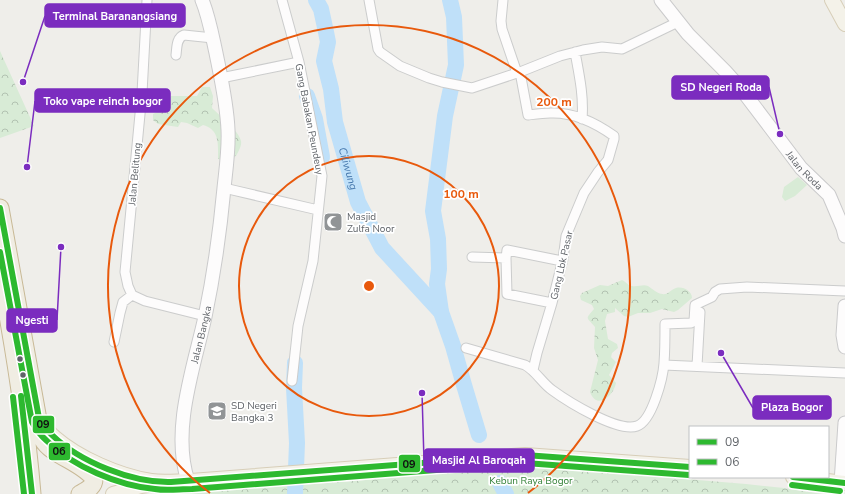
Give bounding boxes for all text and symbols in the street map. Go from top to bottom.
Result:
callout: Terminal Baranangsiang [45,4,185,27]
text: Terminal Baranangsiang [53,9,177,24]
street label: Gang Babakan Peundeuy [291,62,327,177]
callout: SD Negeri Roda [672,76,769,99]
text: SD Negeri Roda [680,80,762,95]
callout: Toko vape reinch bogor [35,89,170,112]
text: Toko vape reinch bogor [44,94,163,109]
text: 200 m [536,94,572,110]
street label: Jalan Belitung [125,142,145,207]
water label: Ciliwung [335,146,361,192]
street label: Jalan Roda [782,147,825,193]
text: 100 m [443,186,479,202]
place label: Masjid Zulfa Noor [347,210,395,236]
mosque icon: Masjid Zulfa Noor [322,211,344,233]
street label: Gang Lbk Pasar [547,229,577,301]
centre of rings [362,279,376,293]
street label: Jalan Bangka [188,305,215,366]
callout: Ngesti [7,309,57,332]
text: Ngesti [15,313,49,328]
unlabelled marker [15,354,25,364]
unlabelled marker [18,370,28,380]
callout: Plaza Bogor [753,396,831,419]
place label: SD Negeri Bangka 3 [231,399,277,425]
school or university icon: SD Negeri Bangka 3 [206,400,228,422]
text: Plaza Bogor [761,400,824,415]
line badge: 09 [32,415,55,434]
text: 09 [36,417,50,432]
legend [689,426,829,478]
text: 09 [725,434,739,450]
line badge: 06 [48,442,71,461]
text: 06 [52,444,66,459]
callout: Masjid Al Baroqah [424,449,534,472]
text: Masjid Al Baroqah [432,453,526,468]
line badge: 09 [398,454,421,473]
text: 06 [725,454,739,470]
text: 09 [402,457,416,472]
park label: Kebun Raya Bogor [489,474,573,488]

